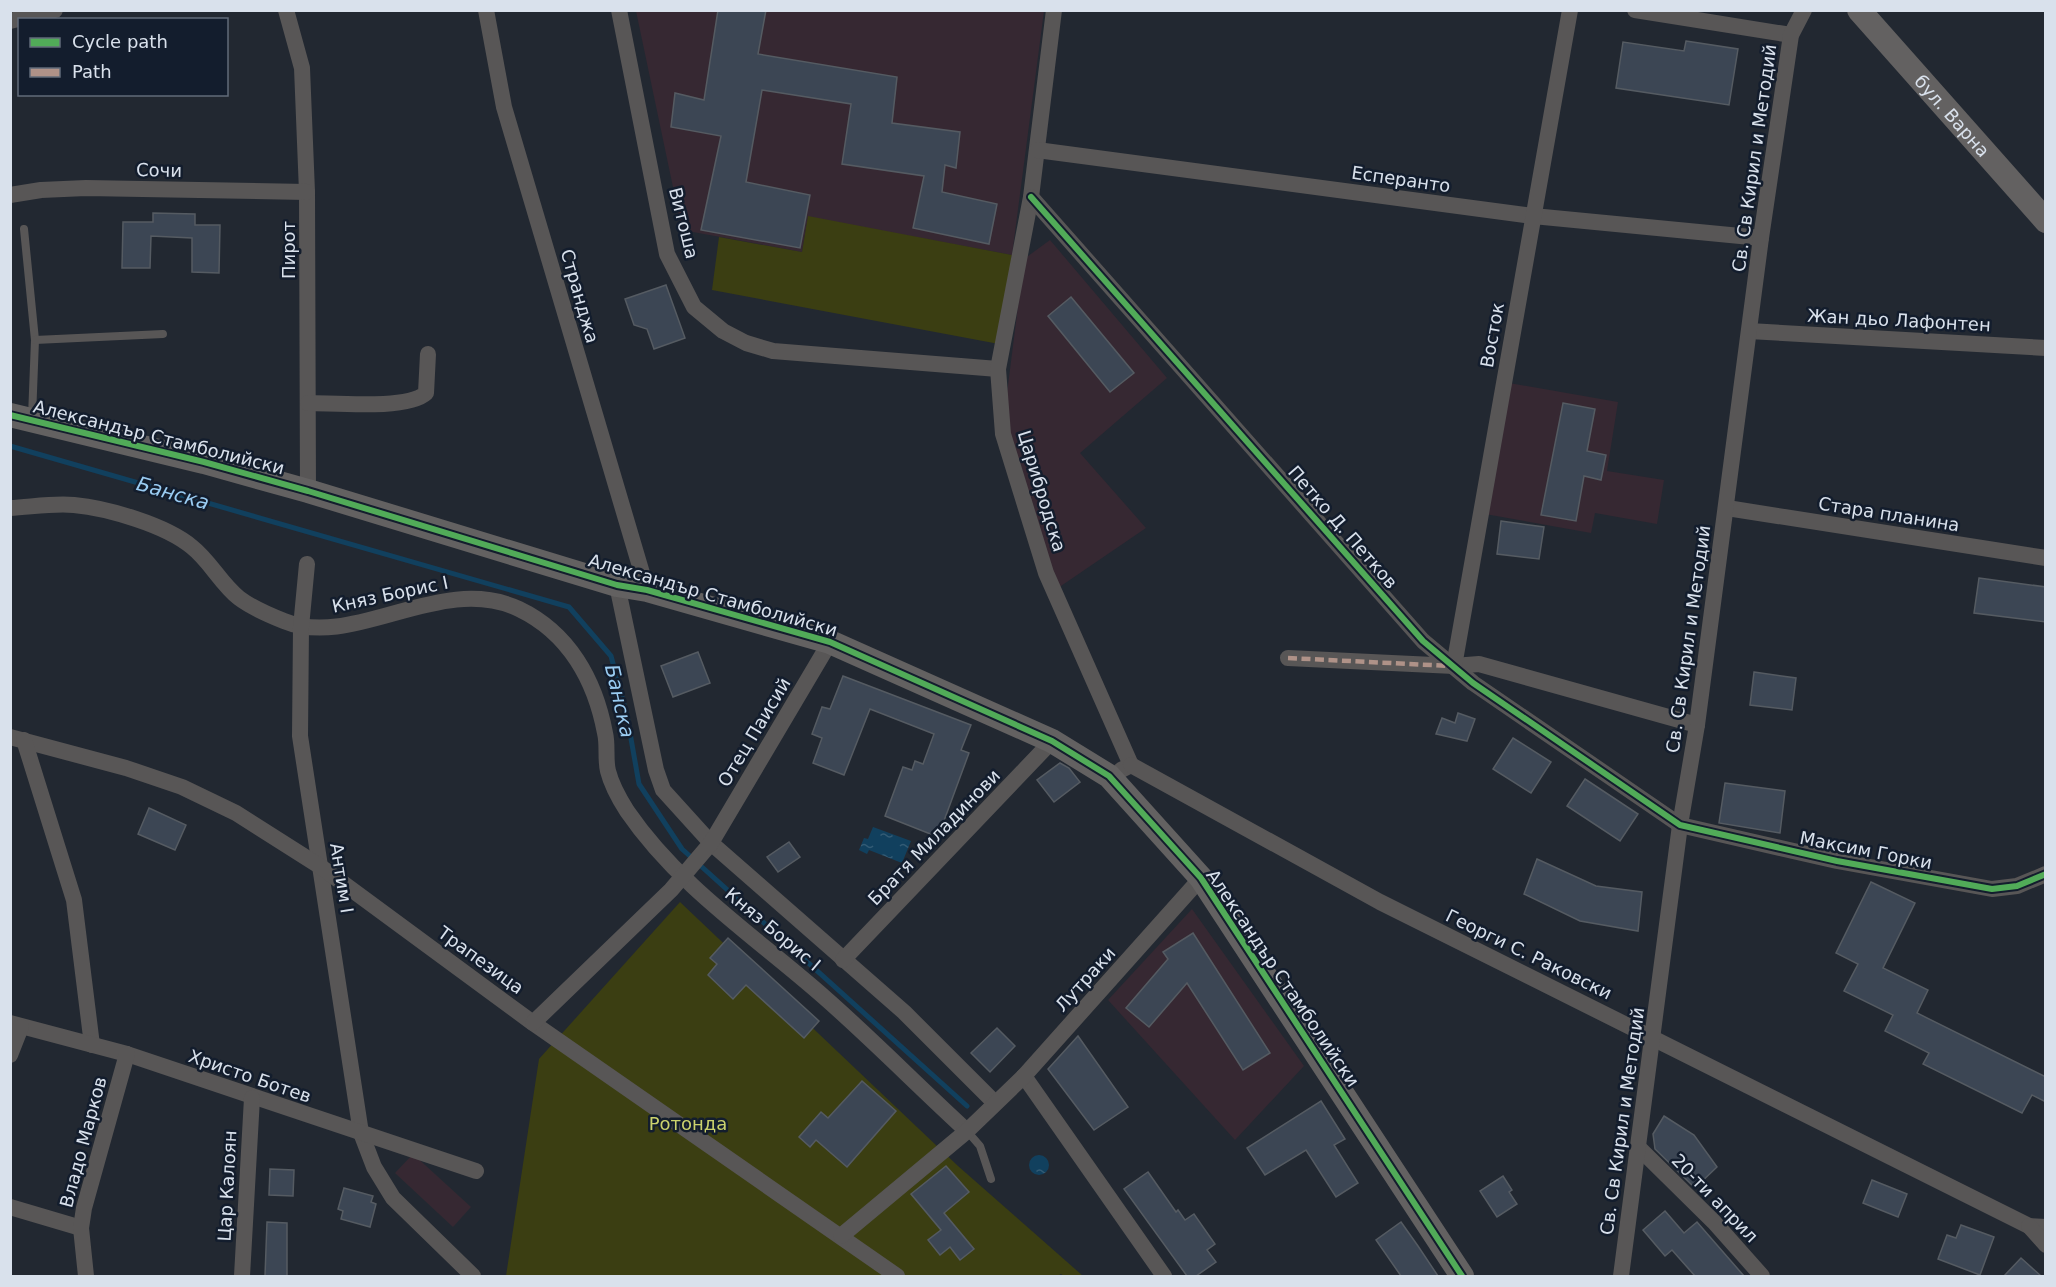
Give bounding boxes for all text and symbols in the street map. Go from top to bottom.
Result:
legend [18,18,228,96]
text: Cycle path [72,31,168,52]
street label: Св. Св Кирил и Методий [1728,43,1780,273]
text: Path [72,61,112,82]
street label: бул. Варна [1911,70,1994,161]
street label: Сочи [136,159,182,181]
street label: Есперанто [1350,162,1452,196]
street label: Витоша [665,185,703,261]
street label: Пирот [278,221,299,279]
street label: Странджа [557,246,603,346]
street label: Восток [1476,301,1508,369]
street label: Жан дьо Лафонтен [1807,305,1991,335]
street label: Александър Стамболийски [31,396,287,478]
street label: Царибродска [1014,428,1070,554]
street label: Петко Д. Петков [1284,461,1402,593]
water label: Банска [134,471,212,515]
street label: Стара планина [1817,492,1961,536]
street label: Св. Св Кирил и Методий [1662,524,1714,754]
street label: Александър Стамболийски [586,549,840,641]
street label: Княз Борис I [330,571,450,617]
water label: Банска [600,662,640,740]
street label: Отец Паисий [713,674,795,790]
street label: Братя Миладинови [864,765,1004,909]
street label: Максим Горки [1798,827,1934,873]
street label: Антим I [326,841,358,915]
street label: Александър Стамболийски [1202,865,1364,1091]
street label: Княз Борис I [721,883,825,975]
street label: Георги С. Раковски [1443,905,1615,1003]
street label: Трапезица [433,921,528,998]
street label: Лутраки [1051,942,1119,1016]
street label: Св. Св Кирил и Методий [1596,1006,1648,1236]
street label: Христо Ботев [186,1045,314,1107]
street label: Владо Марков [55,1074,111,1210]
park label: Ротонда [649,1113,727,1134]
street label: Цар Калоян [214,1130,240,1242]
street label: 20-ти април [1668,1149,1762,1247]

